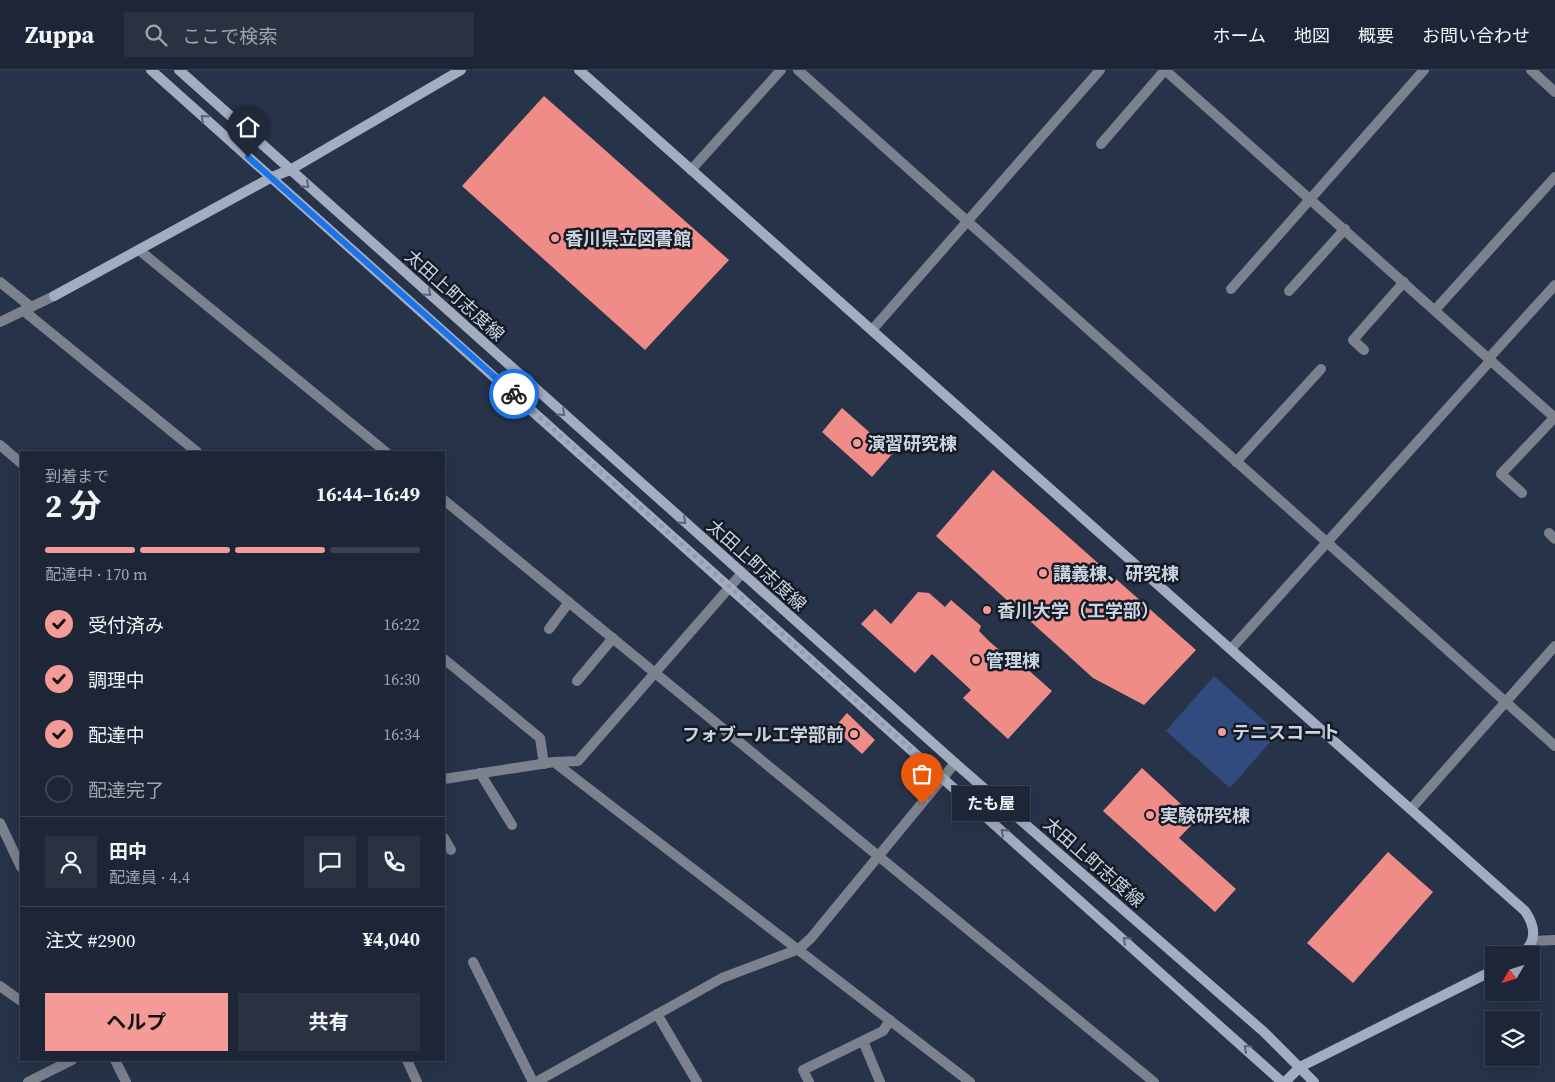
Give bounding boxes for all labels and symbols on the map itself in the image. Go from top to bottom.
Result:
pin [227,106,269,157]
one-way arrow [201,115,210,124]
one-way arrow [301,179,310,188]
place label: 香川県立図書館 [565,226,691,251]
marker: 香川県立図書館 [549,232,561,244]
street label: 太田上町志度線 [400,244,510,346]
one-way arrow [422,287,431,296]
courier [489,369,539,419]
one-way arrow [557,407,566,416]
place label: 演習研究棟 [867,431,957,456]
marker: 演習研究棟 [851,437,863,449]
street label: 太田上町志度線 [702,514,812,616]
one-way arrow [678,515,687,524]
place label: 講義棟、研究棟 [1053,561,1179,586]
marker: 講義棟、研究棟 [1037,567,1049,579]
place label: 香川大学（工学部） [997,598,1159,623]
marker: 香川大学（工学部） [981,604,993,616]
place label: 管理棟 [986,648,1040,673]
marker: 管理棟 [970,654,982,666]
place label: テニスコート [1232,720,1340,745]
place label: フォブール工学部前 [682,722,844,747]
marker: テニスコート [1216,726,1228,738]
marker: フォブール工学部前 [848,728,860,740]
pin [901,753,943,804]
callout: たも屋 [952,786,1030,822]
place label: 実験研究棟 [1160,803,1250,828]
marker: 実験研究棟 [1144,809,1156,821]
street label: 太田上町志度線 [1038,811,1150,913]
one-way arrow [1001,829,1010,838]
one-way arrow [1122,937,1131,946]
north arrow [1485,946,1540,1001]
one-way arrow [1243,1045,1252,1054]

